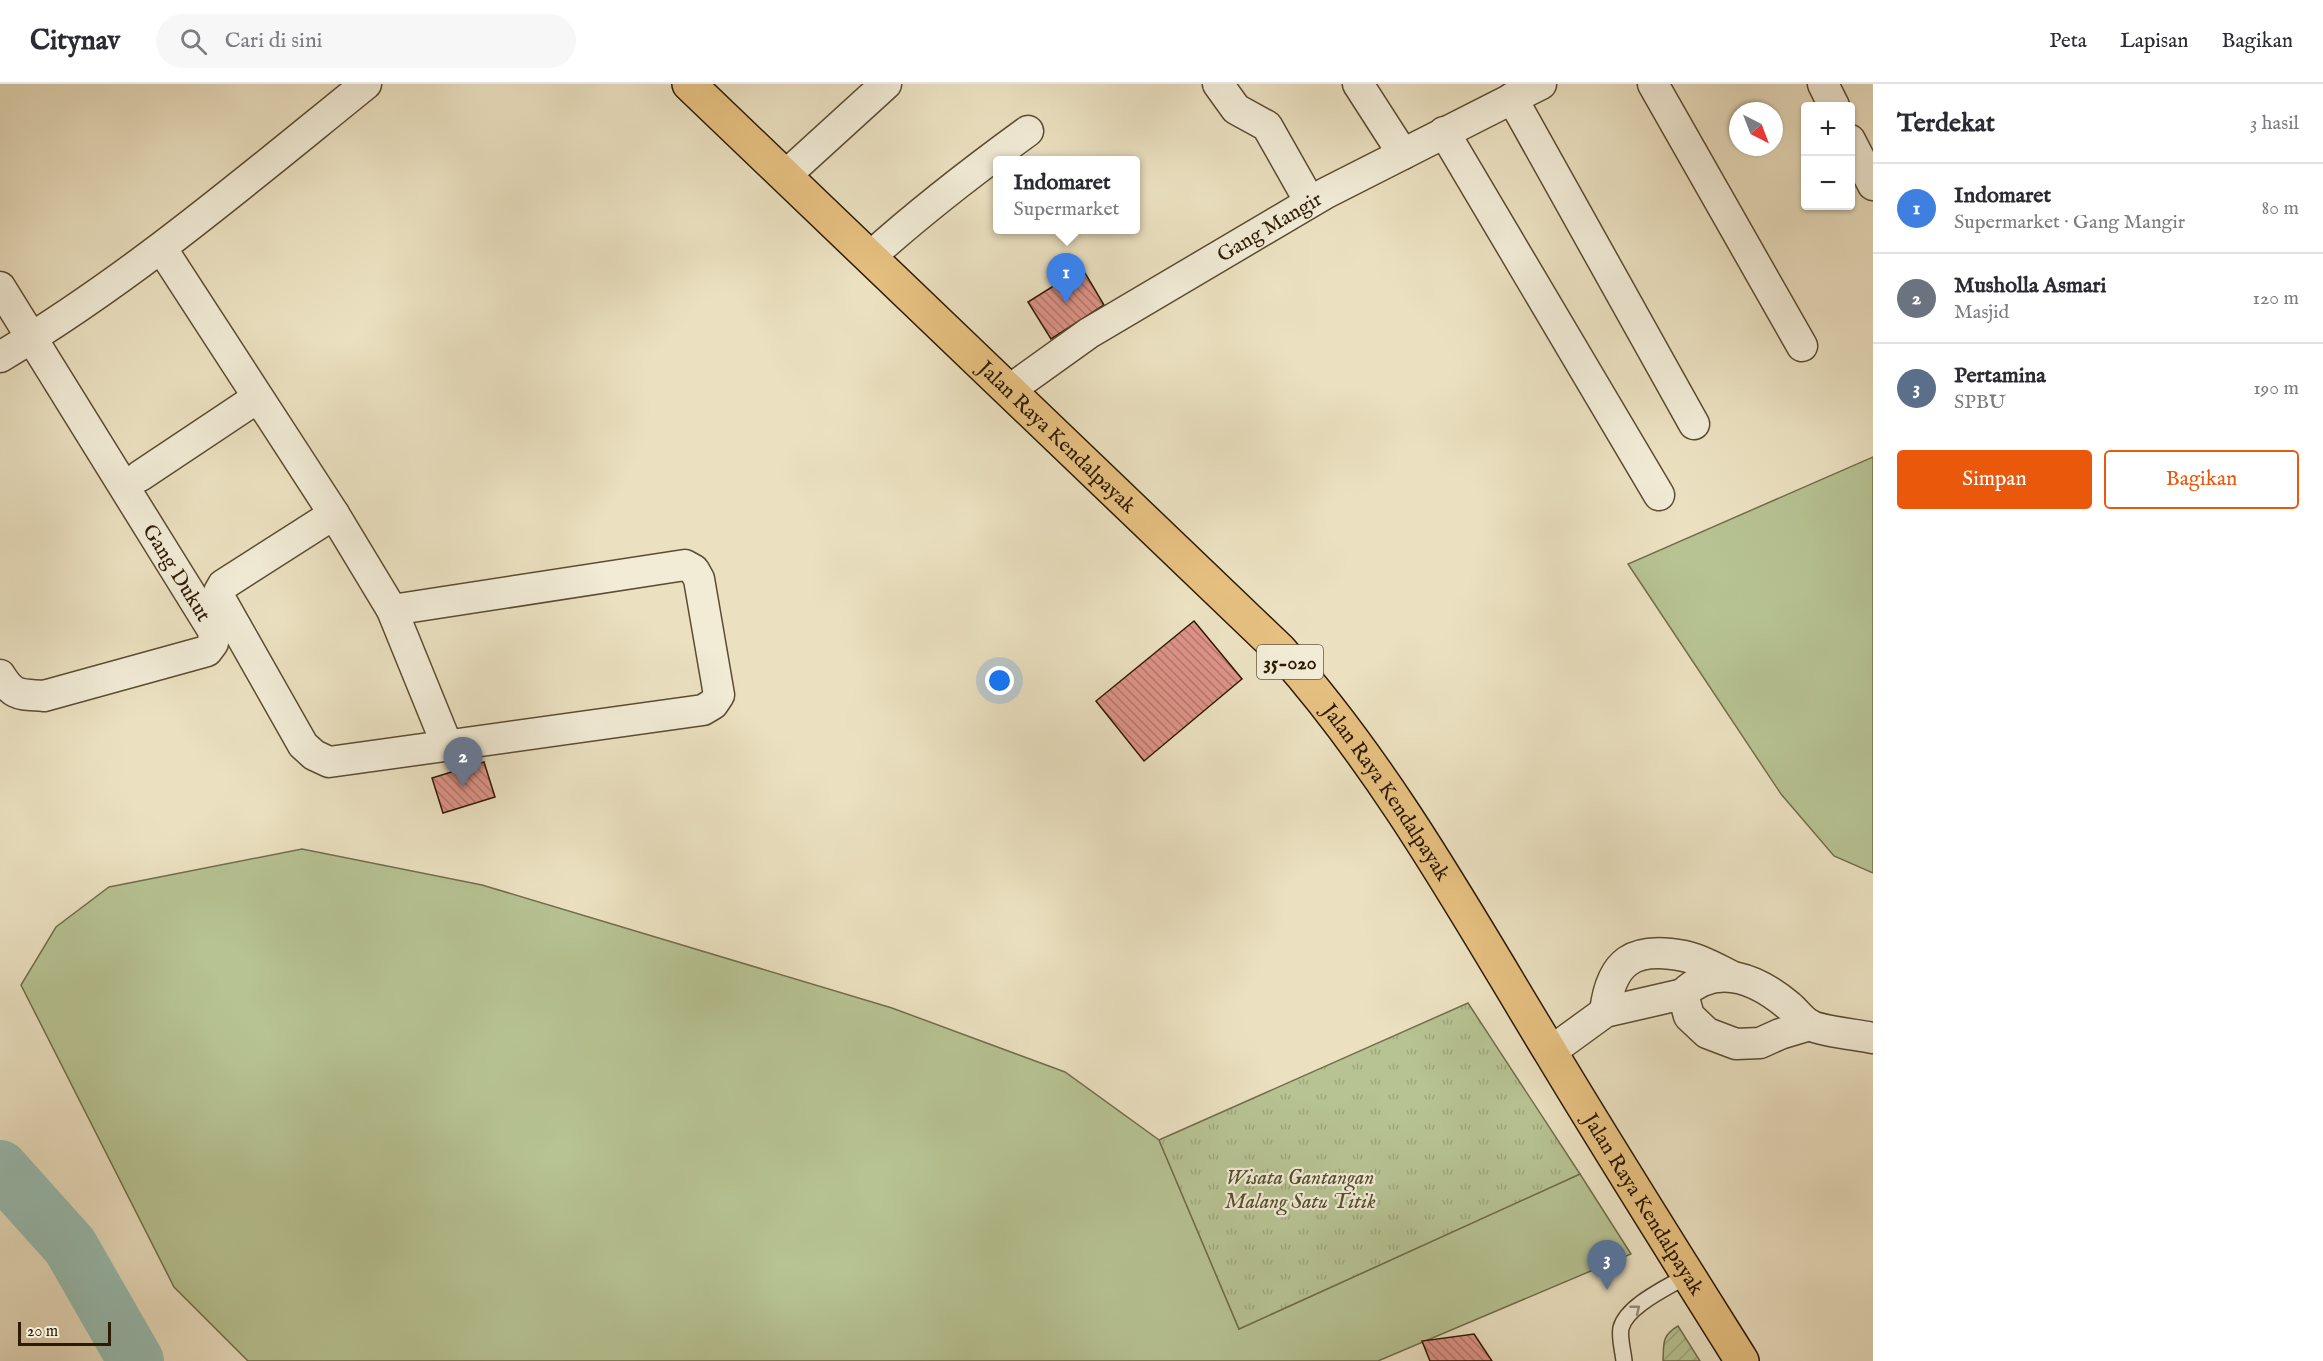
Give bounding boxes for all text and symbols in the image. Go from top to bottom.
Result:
search box [156,14,576,68]
text: Citynav [30,24,120,59]
icon: search [177,25,210,58]
text: Cari di sini [225,27,323,55]
text: Peta [2049,28,2087,55]
text: Lapisan [2120,28,2189,55]
text: Bagikan [2222,28,2293,55]
north arrow [1729,102,1783,156]
map controls [1801,102,1855,210]
button: + [1801,102,1855,156]
text: Terdekat [1897,107,1995,140]
text: 3 hasil [2250,111,2299,136]
popup [993,156,1140,234]
button: − [1801,156,1855,210]
text: Indomaret [1014,169,1111,197]
text: Indomaret [1954,182,2051,210]
street label: Gang Mangir [1212,186,1328,269]
text: 1 [1913,196,1920,221]
text: 80 m [2262,196,2299,221]
text: Supermarket [1014,197,1119,222]
text: Supermarket · Gang Mangir [1954,210,2185,235]
pin: 1 [1046,254,1086,303]
text: Musholla Asmari [1954,272,2106,300]
text: 2 [1912,286,1921,311]
text: 120 m [2253,286,2299,311]
text: Masjid [1954,300,2009,325]
street label: Jalan Raya Kendalpayak [970,354,1142,520]
text: Pertamina [1954,362,2046,390]
text: 3 [1913,376,1920,401]
text: 190 m [2253,376,2299,401]
text: SPBU [1954,390,2006,415]
button: Simpan [1897,450,2092,509]
button: Bagikan [2104,450,2299,509]
street label: Gang Dukut [135,519,216,627]
road number: 35-020 [1257,645,1323,679]
your location [985,666,1014,695]
street label: Jalan Raya Kendalpayak [1314,697,1456,887]
pin: 2 [444,738,482,787]
street label: Jalan Raya Kendalpayak [1575,1107,1710,1301]
park label: Wisata Gantangan Malang Satu Titik [1224,1165,1376,1216]
pin: 3 [1588,1240,1626,1290]
one-way arrow [1629,1305,1640,1316]
scale bar [18,1319,111,1346]
text: 20 m [27,1322,58,1342]

